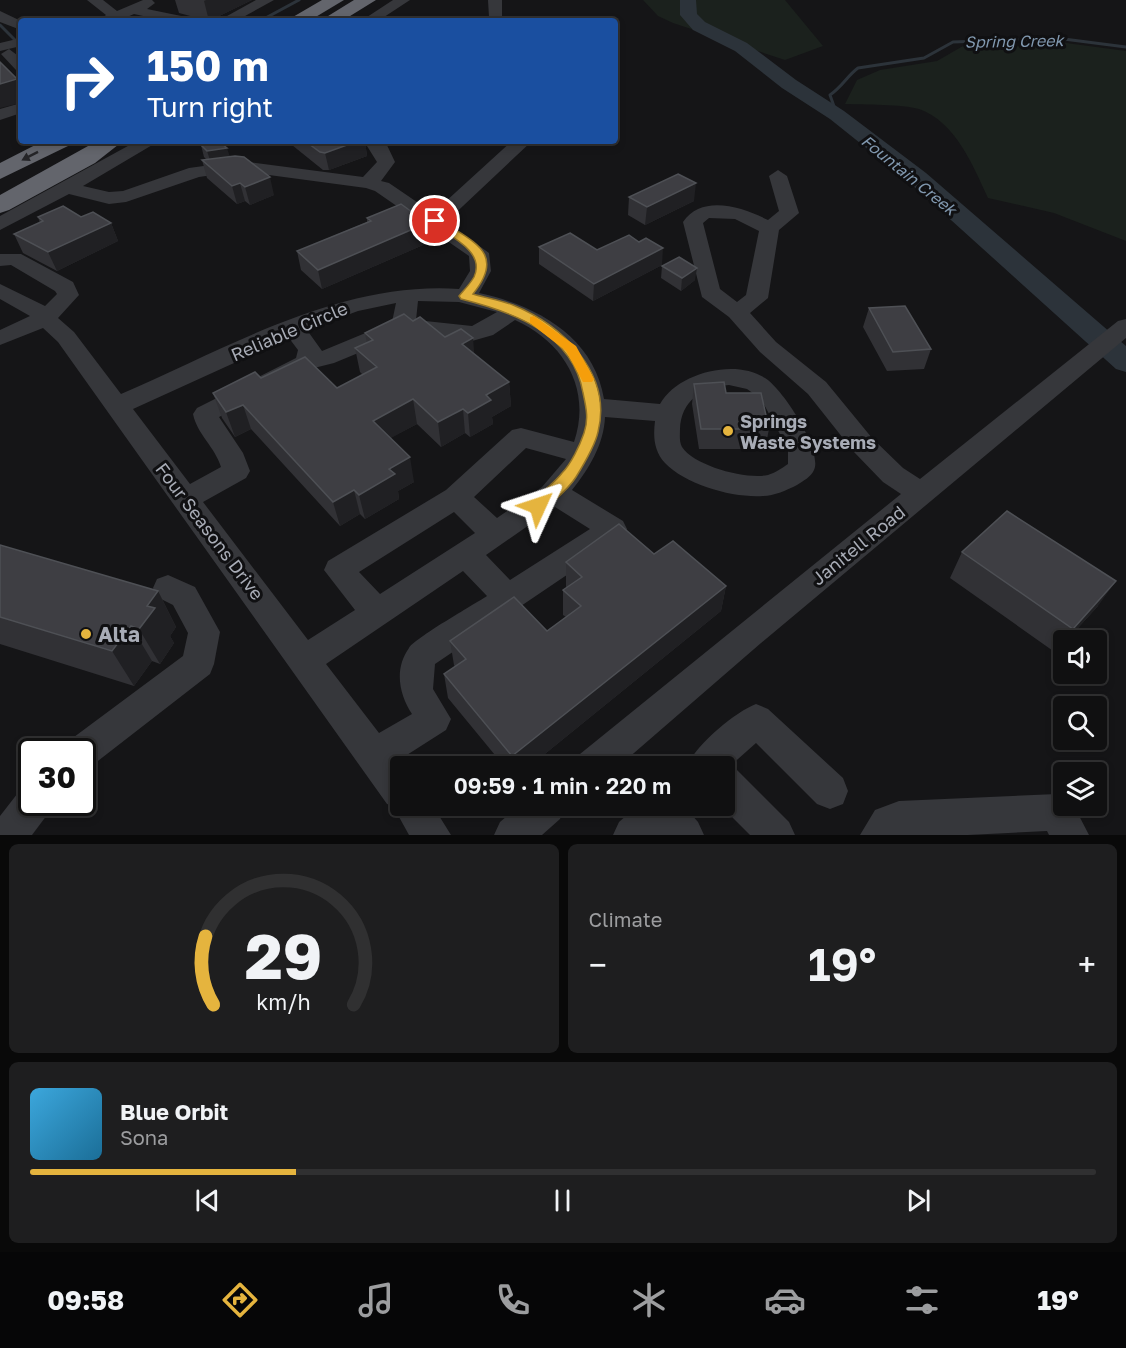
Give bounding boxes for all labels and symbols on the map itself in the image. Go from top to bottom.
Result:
water label: Spring Creek [964,30,1066,52]
water label: Fountain Creek [857,131,962,221]
one-way arrow [22,152,39,161]
pin [409,195,460,246]
street label: Reliable Circle [227,297,351,365]
place label: Springs Waste Systems [740,410,876,453]
marker: Springs Waste Systems [721,424,735,438]
street label: Four Seasons Drive [151,458,269,604]
position arrow [506,474,570,538]
street label: Janitell Road [807,501,909,589]
place label: Alta [98,621,140,647]
marker: Alta [79,627,93,641]
speed limit sign: 30 [18,738,96,816]

